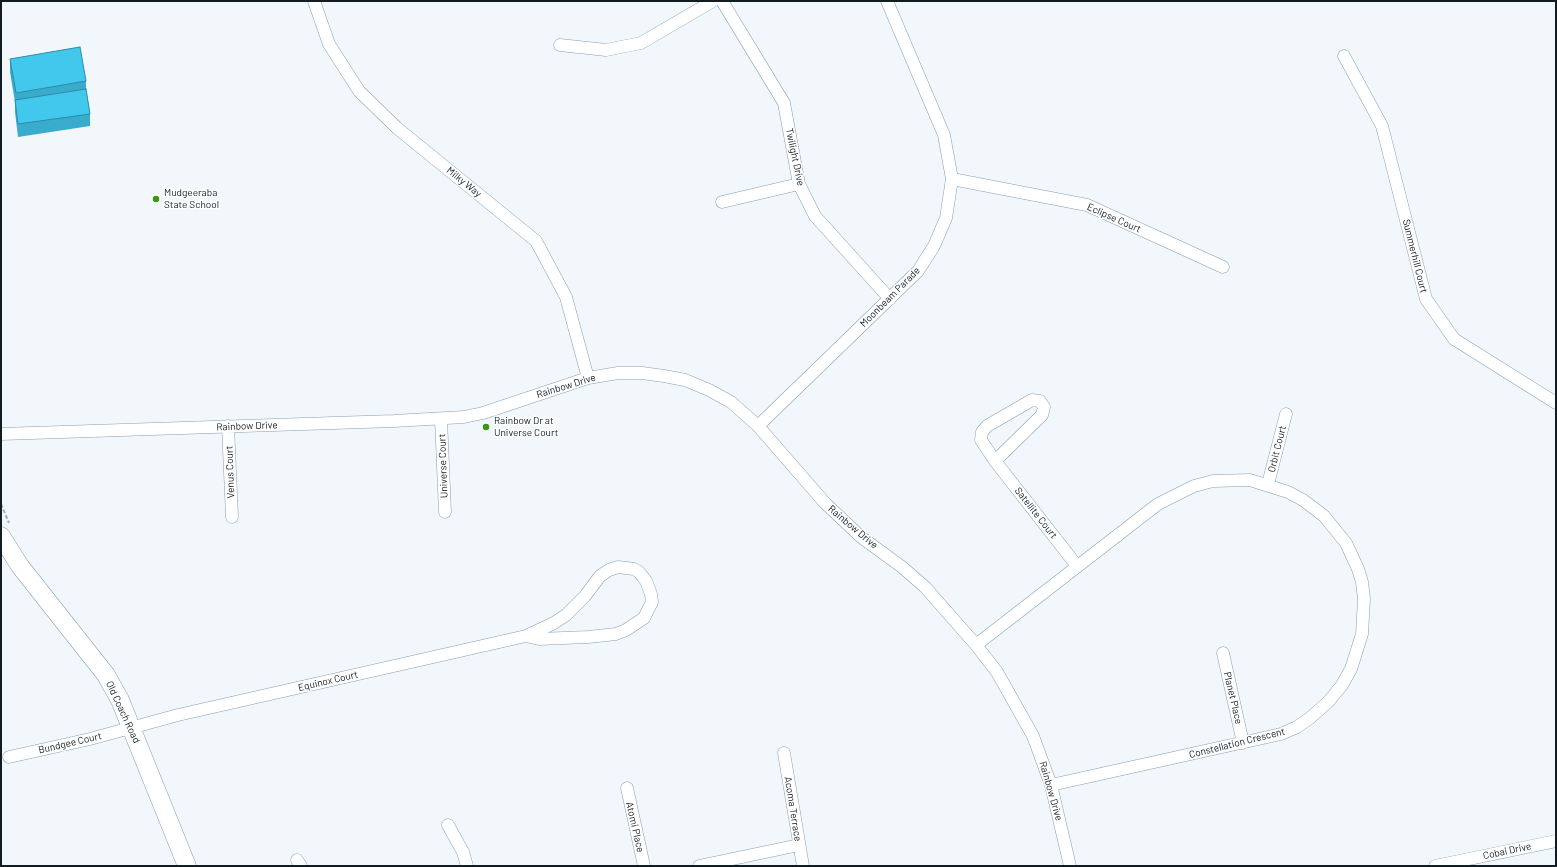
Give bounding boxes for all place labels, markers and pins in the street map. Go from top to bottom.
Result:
place label: Mudgeeraba State School [164,187,219,210]
marker: Mudgeeraba State School [151,194,161,204]
place label: Rainbow Dr at Universe Court [494,415,558,438]
marker: Rainbow Dr at Universe Court [481,422,491,432]

